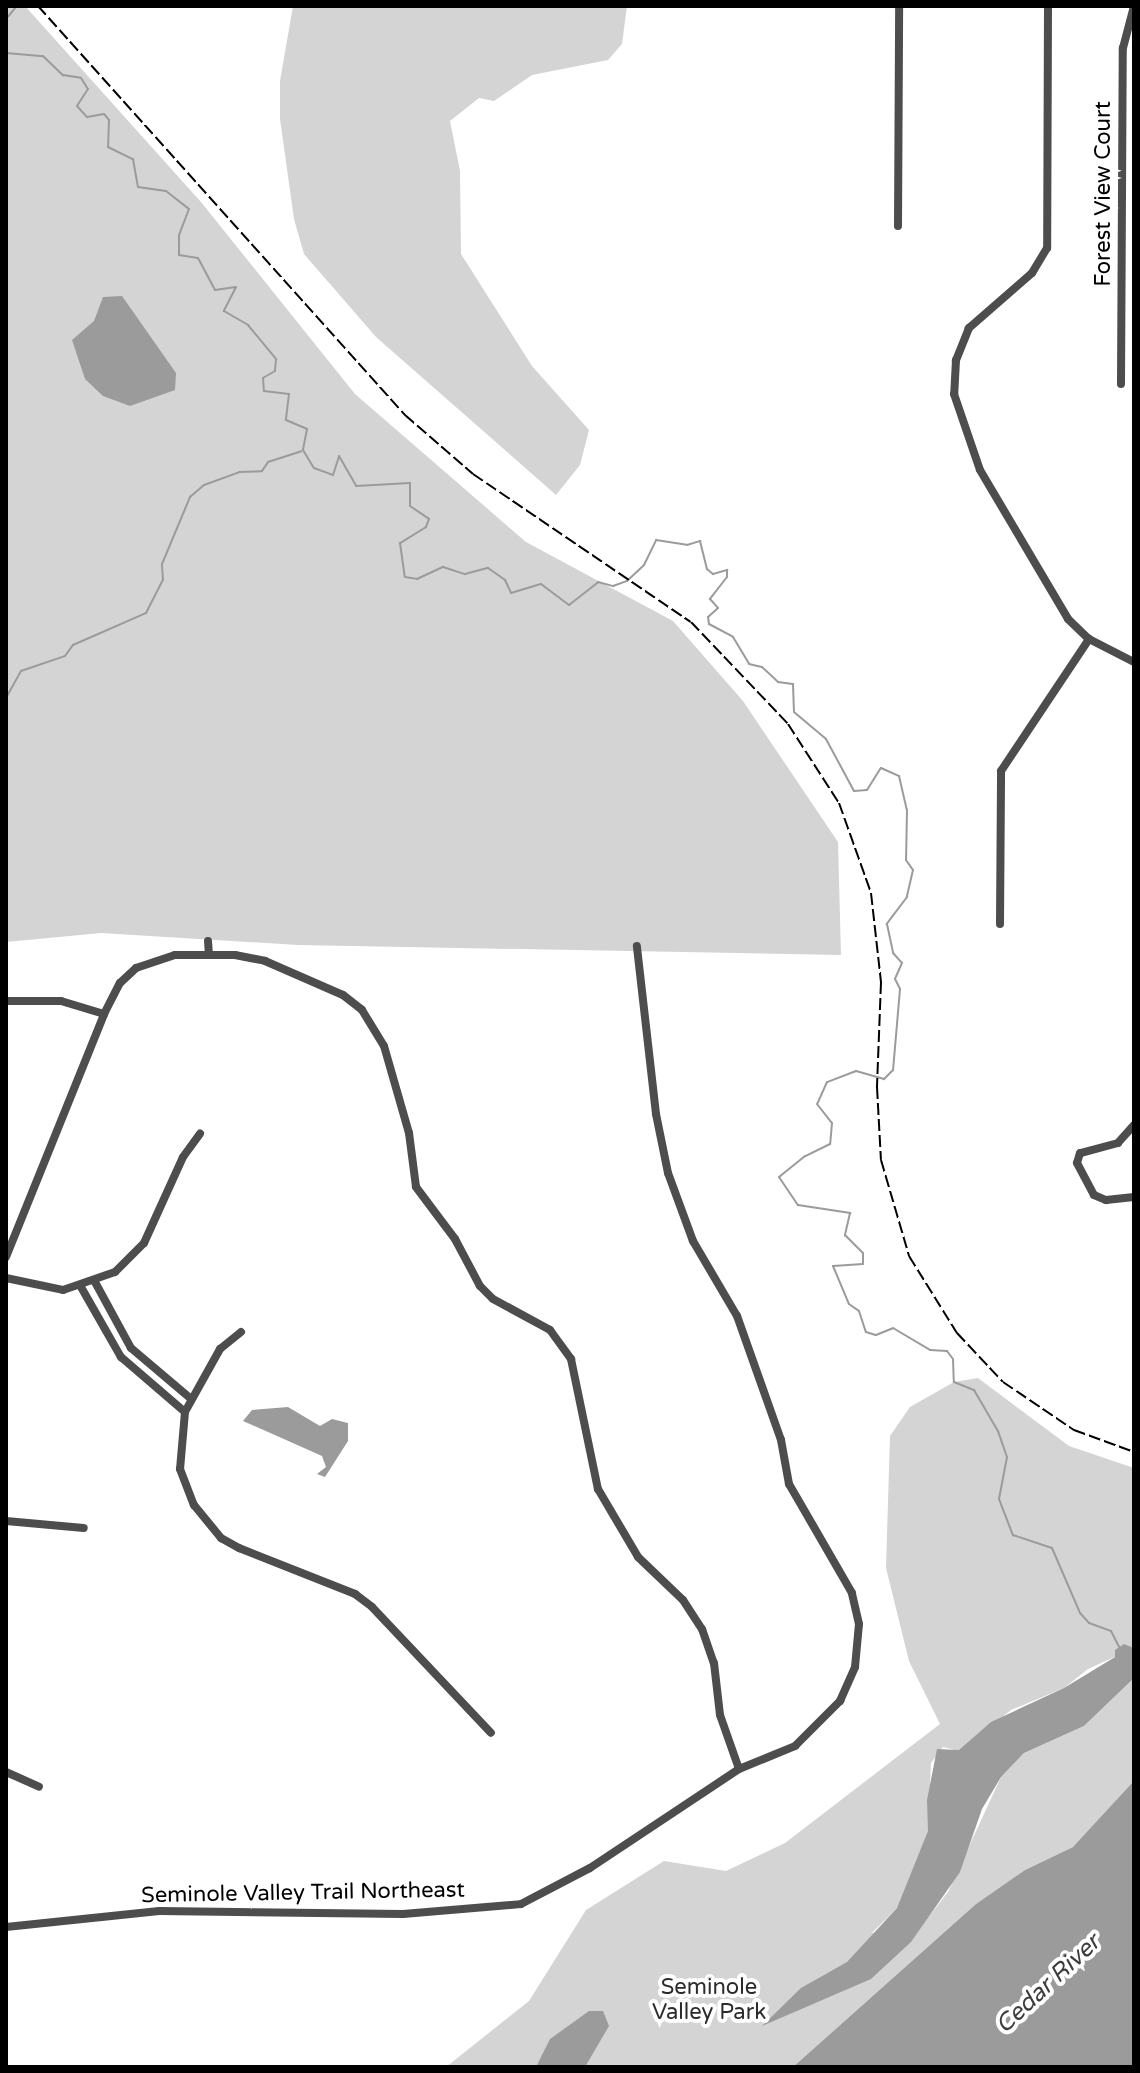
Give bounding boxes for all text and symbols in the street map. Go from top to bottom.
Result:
street label: Forest View Court [1091,101,1117,287]
street label: Seminole Valley Trail Northeast [141,1877,465,1909]
water label: Cedar River [990,1928,1106,2040]
park label: Seminole Valley Park [652,1974,766,2026]

